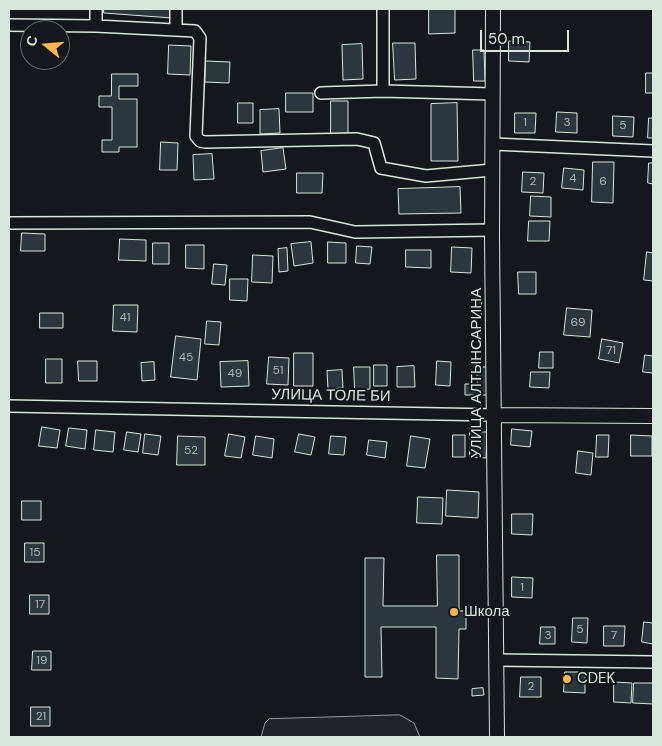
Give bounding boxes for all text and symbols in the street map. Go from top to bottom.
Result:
north arrow [20,20,70,70]
scale bar [482,20,571,52]
text: 50 m [488,29,525,49]
text: С [22,33,42,48]
house number: 1 [523,116,527,130]
house number: 3 [563,116,571,130]
house number: 5 [619,119,627,133]
house number: 4 [569,172,577,186]
house number: 2 [530,175,536,189]
house number: 6 [599,175,607,189]
street label: УЛИЦА АЛТЫНСАРИНА [468,288,486,458]
house number: 41 [119,311,131,325]
house number: 69 [571,316,585,330]
house number: 71 [606,344,616,358]
house number: 45 [179,351,193,365]
house number: 51 [272,364,284,378]
house number: 49 [228,367,242,381]
street label: УЛИЦА ТОЛЕ БИ [271,386,391,406]
house number: 52 [184,444,198,458]
house number: 15 [29,546,41,560]
house number: 1 [520,581,524,595]
house number: 17 [35,598,45,612]
place label: Школа [464,603,510,621]
marker: Школа [448,606,460,618]
house number: 5 [576,623,584,637]
house number: 3 [544,629,552,643]
house number: 7 [611,629,617,643]
house number: 19 [36,654,48,668]
place label: CDEK [577,670,615,688]
marker: CDEK [561,673,573,685]
house number: 2 [528,680,534,694]
house number: 21 [36,710,46,724]

